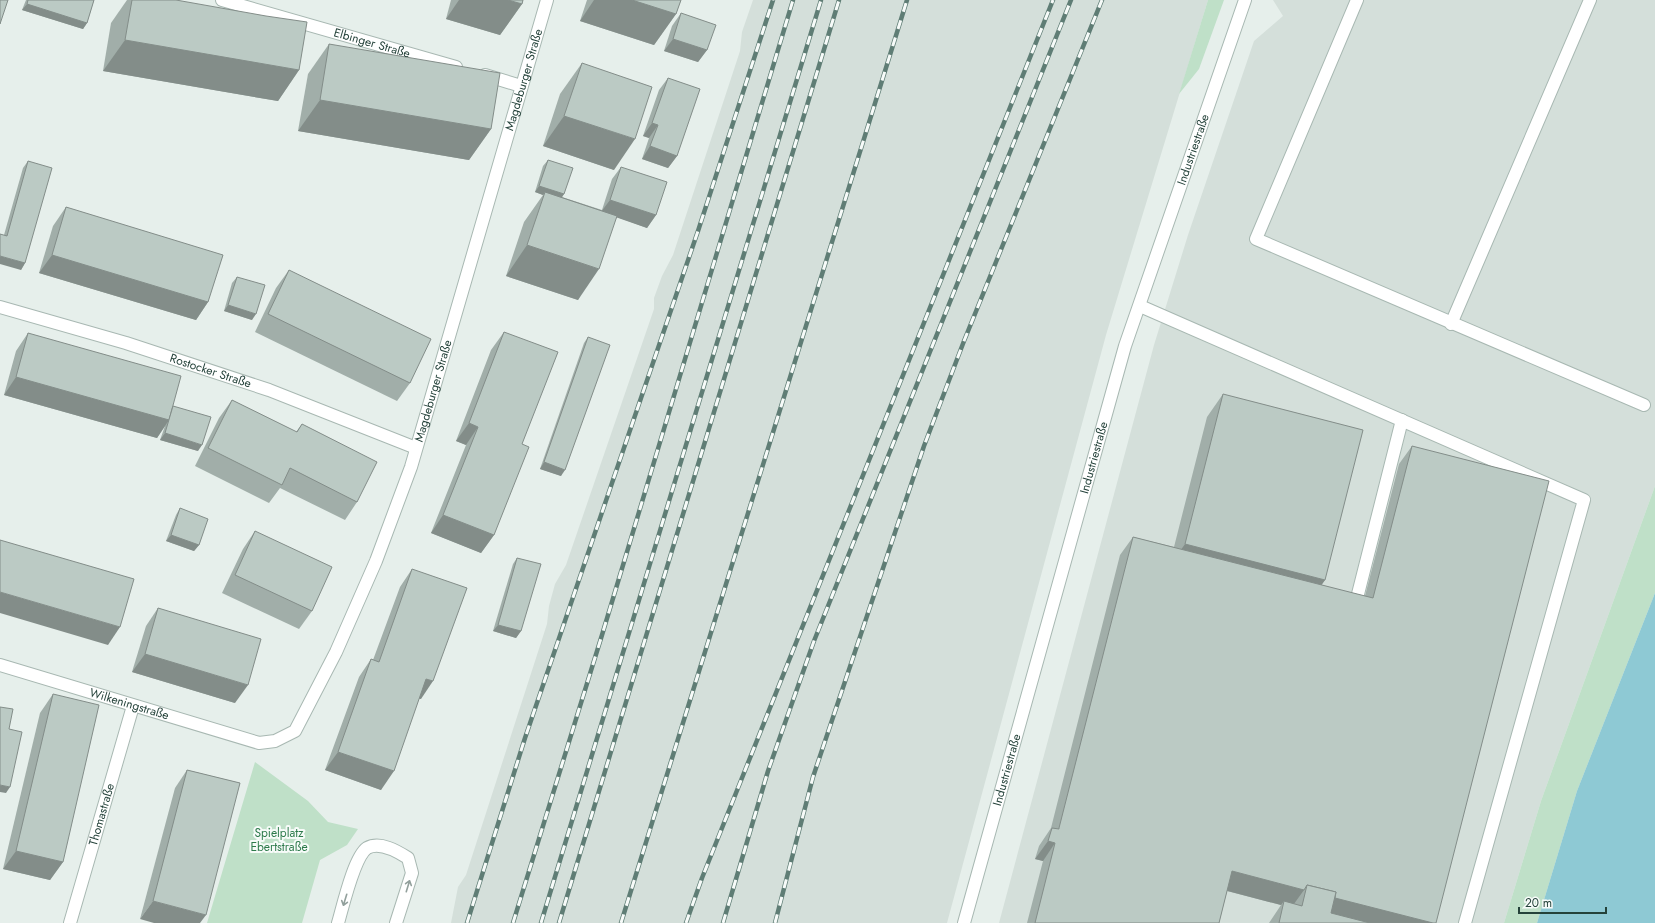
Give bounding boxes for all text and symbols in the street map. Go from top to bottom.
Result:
street label: Elbinger Straße [332,23,412,62]
street label: Magdeburger Straße [500,27,547,133]
street label: Industriestraße [1172,112,1214,188]
street label: Magdeburger Straße [410,338,457,444]
street label: Rostocker Straße [167,349,254,393]
street label: Industriestraße [1075,420,1112,496]
street label: Wilkeningstraße [87,683,171,724]
street label: Industriestraße [988,732,1025,808]
street label: Thomastraße [84,781,119,848]
park label: Spielplatz Ebertstraße [250,824,308,856]
one-way arrow [405,879,412,892]
scale bar [1519,889,1606,915]
one-way arrow [341,893,348,906]
text: 20 m [1525,894,1552,912]

